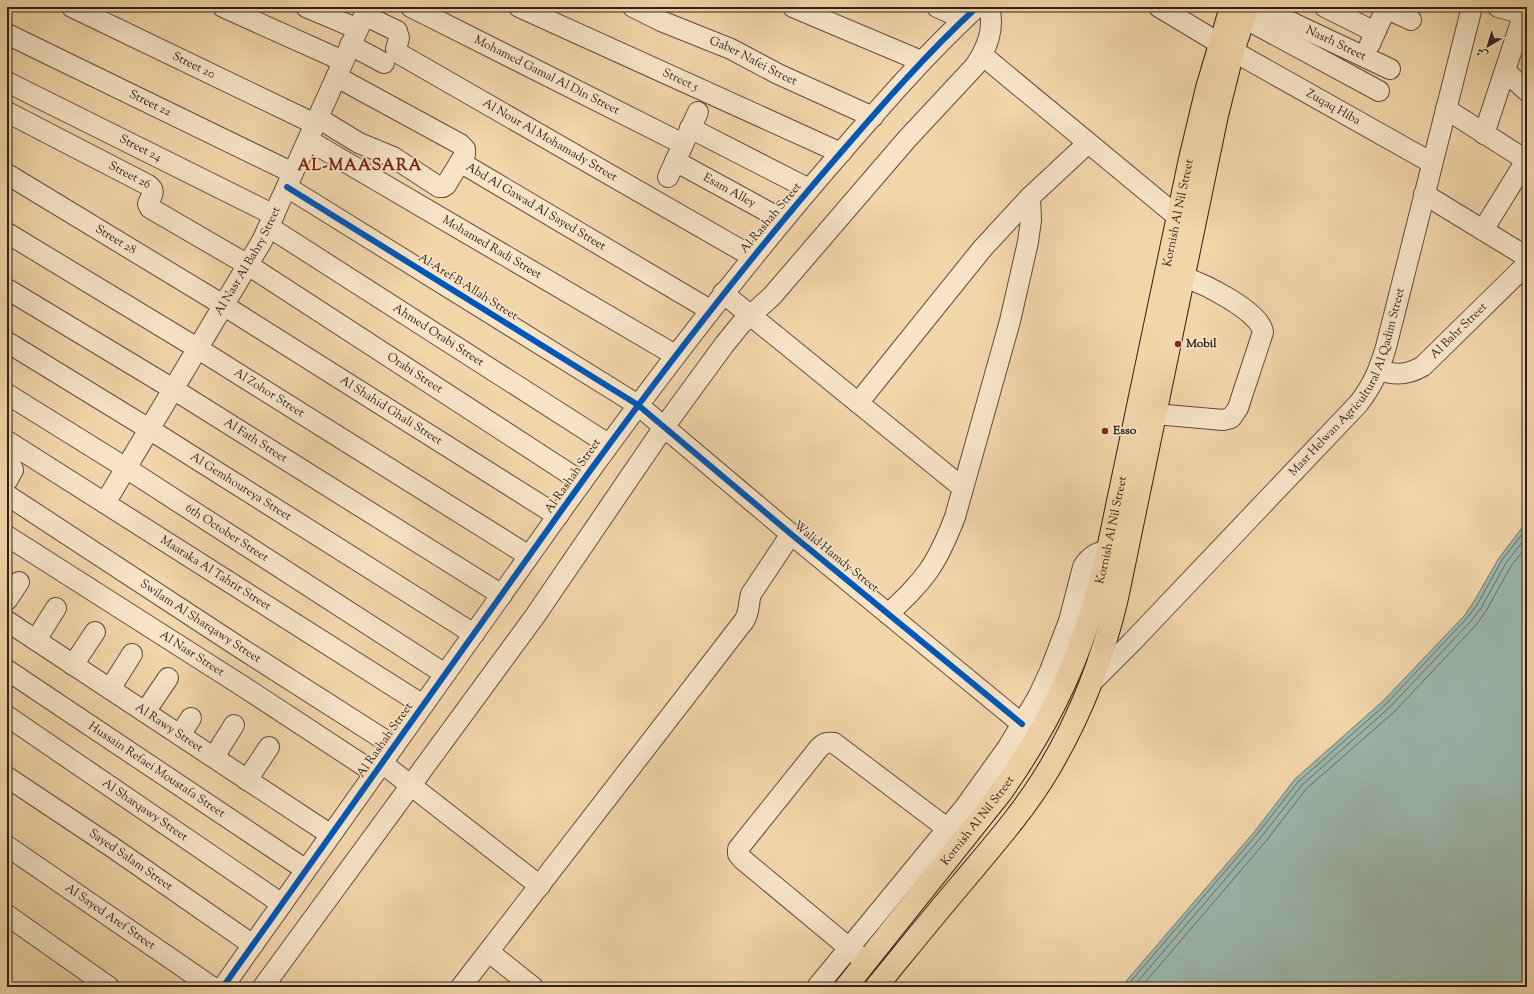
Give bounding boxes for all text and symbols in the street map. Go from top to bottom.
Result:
street label: Nasrh Street [1303,21,1369,65]
north arrow [1468,26,1508,66]
street label: Mohamed Gamal Al Din Street [471,31,623,120]
street label: Gaber Nafei Street [707,32,800,90]
text: ش [1473,43,1492,63]
street label: Street 20 [169,48,218,84]
street label: Street 5 [659,64,701,96]
street label: Zuqaq Hiba [1303,85,1364,130]
street label: Street 22 [126,86,174,122]
street label: Al Nour Al Mohamady Street [479,94,621,186]
street label: Street 24 [116,130,165,167]
district label: AL-MAASARA [298,155,422,178]
street label: Street 26 [105,157,154,194]
street label: Abd Al Gawad Al Sayed Street [462,158,609,255]
street label: Kornish Al Nil Street [1159,158,1199,269]
street label: Esam Alley [700,169,759,212]
street label: Al Rashah Street [736,179,806,257]
street label: Al Nasr Al Bahry Street [210,204,285,319]
street label: Mohamed Radi Street [439,211,545,284]
street label: Street 28 [92,220,140,259]
street label: Al Aref B Allah Street [415,249,521,325]
street label: Masr Helwan Agricultural Al Qadim Street [1285,286,1410,481]
street label: Ahmed Orabi Street [389,299,487,371]
street label: Al Bahr Street [1426,299,1491,363]
place label: Mobil [1185,335,1217,353]
marker: Mobil [1173,339,1183,349]
street label: Orabi Street [383,348,446,398]
street label: Al Zohor Street [230,364,308,422]
street label: Al Shahid Ghali Street [336,372,446,450]
street label: Al Fath Street [220,414,291,467]
place label: Esso [1112,422,1137,440]
marker: Esso [1100,426,1110,436]
street label: Al Rashah Street [540,435,606,517]
street label: Al Gemhoureya Street [187,448,295,526]
street label: Kornish Al Nil Street [1091,475,1132,586]
street label: 6th October Street [181,499,272,567]
street label: Walid Hamdy Street [789,517,883,597]
street label: Maaraka Al Tahrir Street [157,531,274,615]
street label: Swilam Al Sharqawy Street [136,575,264,668]
street label: Al Nasr Street [156,626,228,681]
street label: Al Rawy Street [131,699,206,757]
street label: Al Rashah Street [352,699,418,781]
street label: Hussain Refaei Moustafa Street [85,718,229,822]
street label: Kornish Al Nil Street [937,772,1019,870]
street label: Al Sharqawy Street [98,774,191,846]
street label: Sayed Salam Street [85,825,176,895]
street label: Al Sayed Aref Street [61,879,159,954]

